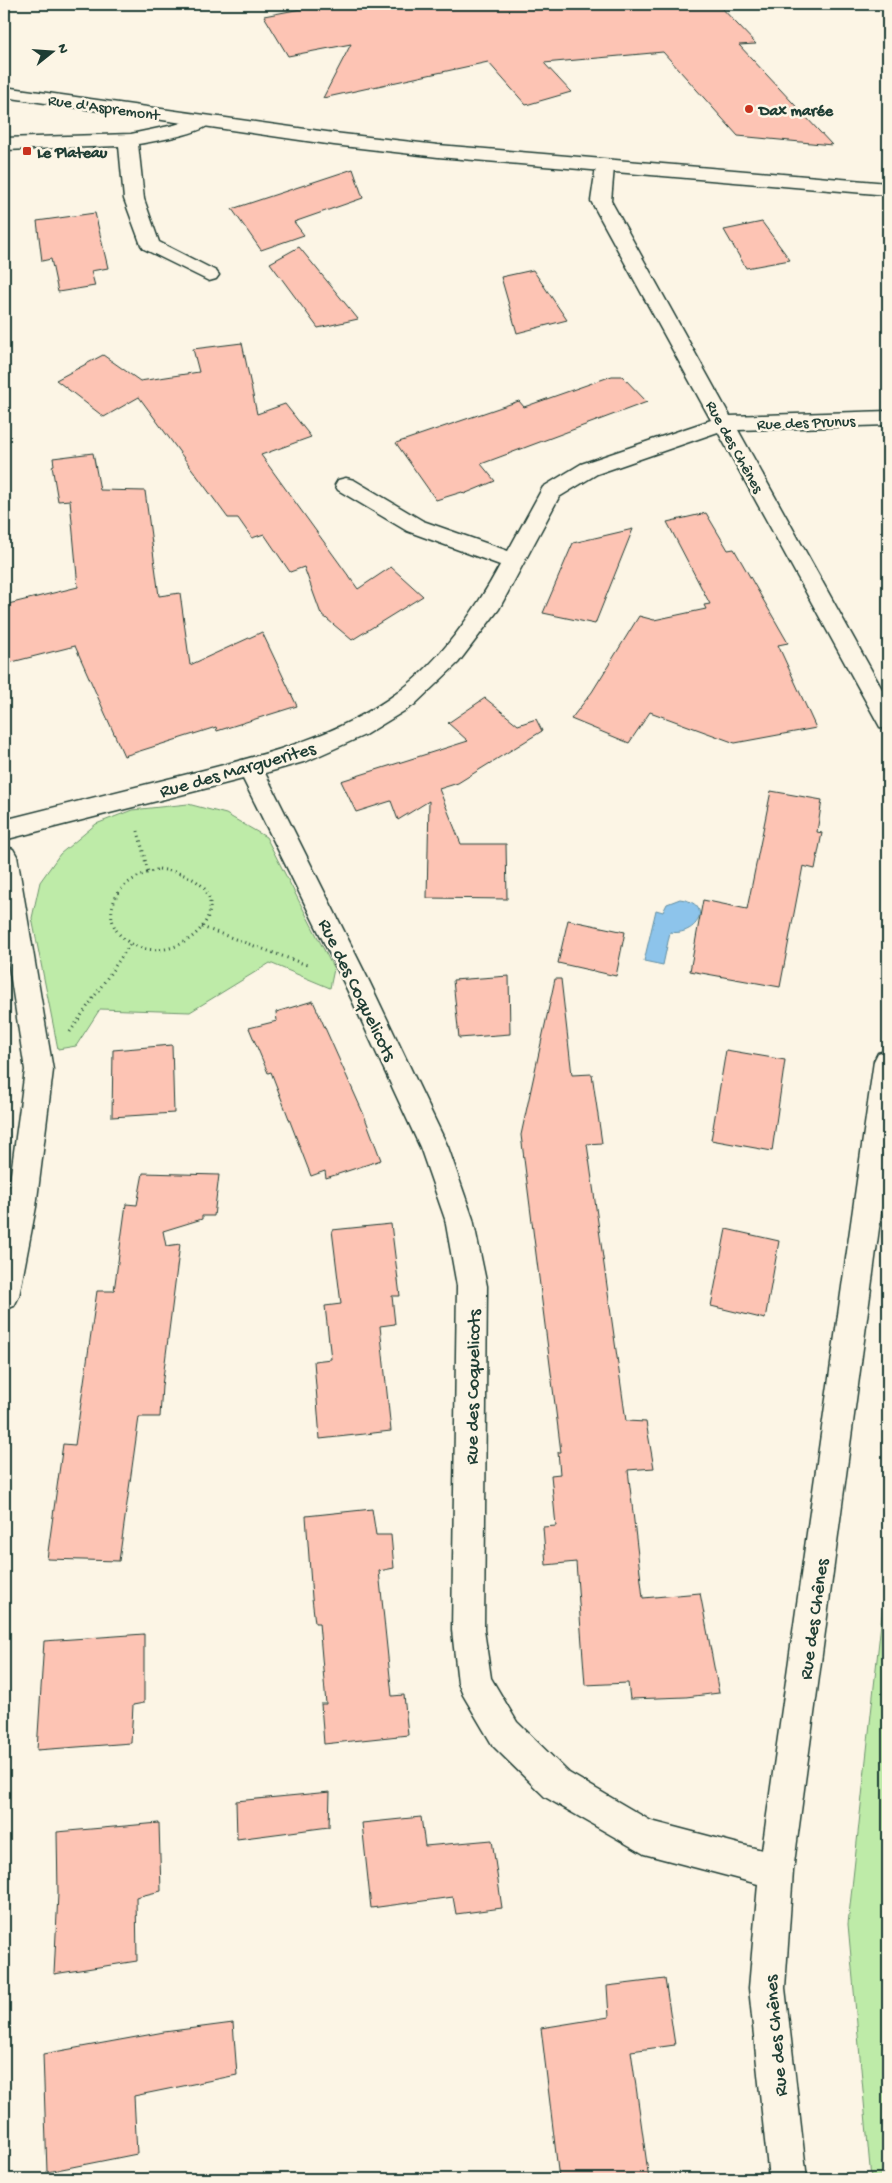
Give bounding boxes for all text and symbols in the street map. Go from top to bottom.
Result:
north arrow [28,28,78,78]
text: N [53,42,72,56]
street label: Rue d'Aspremont [47,92,162,127]
marker: Dax marée [743,103,755,115]
place label: Dax marée [757,103,834,122]
marker: Le Plateau [21,145,33,157]
place label: Le Plateau [37,145,108,164]
street label: Rue des Chênes [700,398,767,498]
street label: Rue des Prunus [757,413,857,436]
street label: Rue des Marguerites [157,738,319,805]
street label: Rue des Coquelicots [311,916,401,1066]
street label: Rue des Coquelicots [462,1308,487,1465]
street label: Rue des Chênes [796,1557,835,1681]
street label: Rue des Chênes [761,1973,794,2097]

